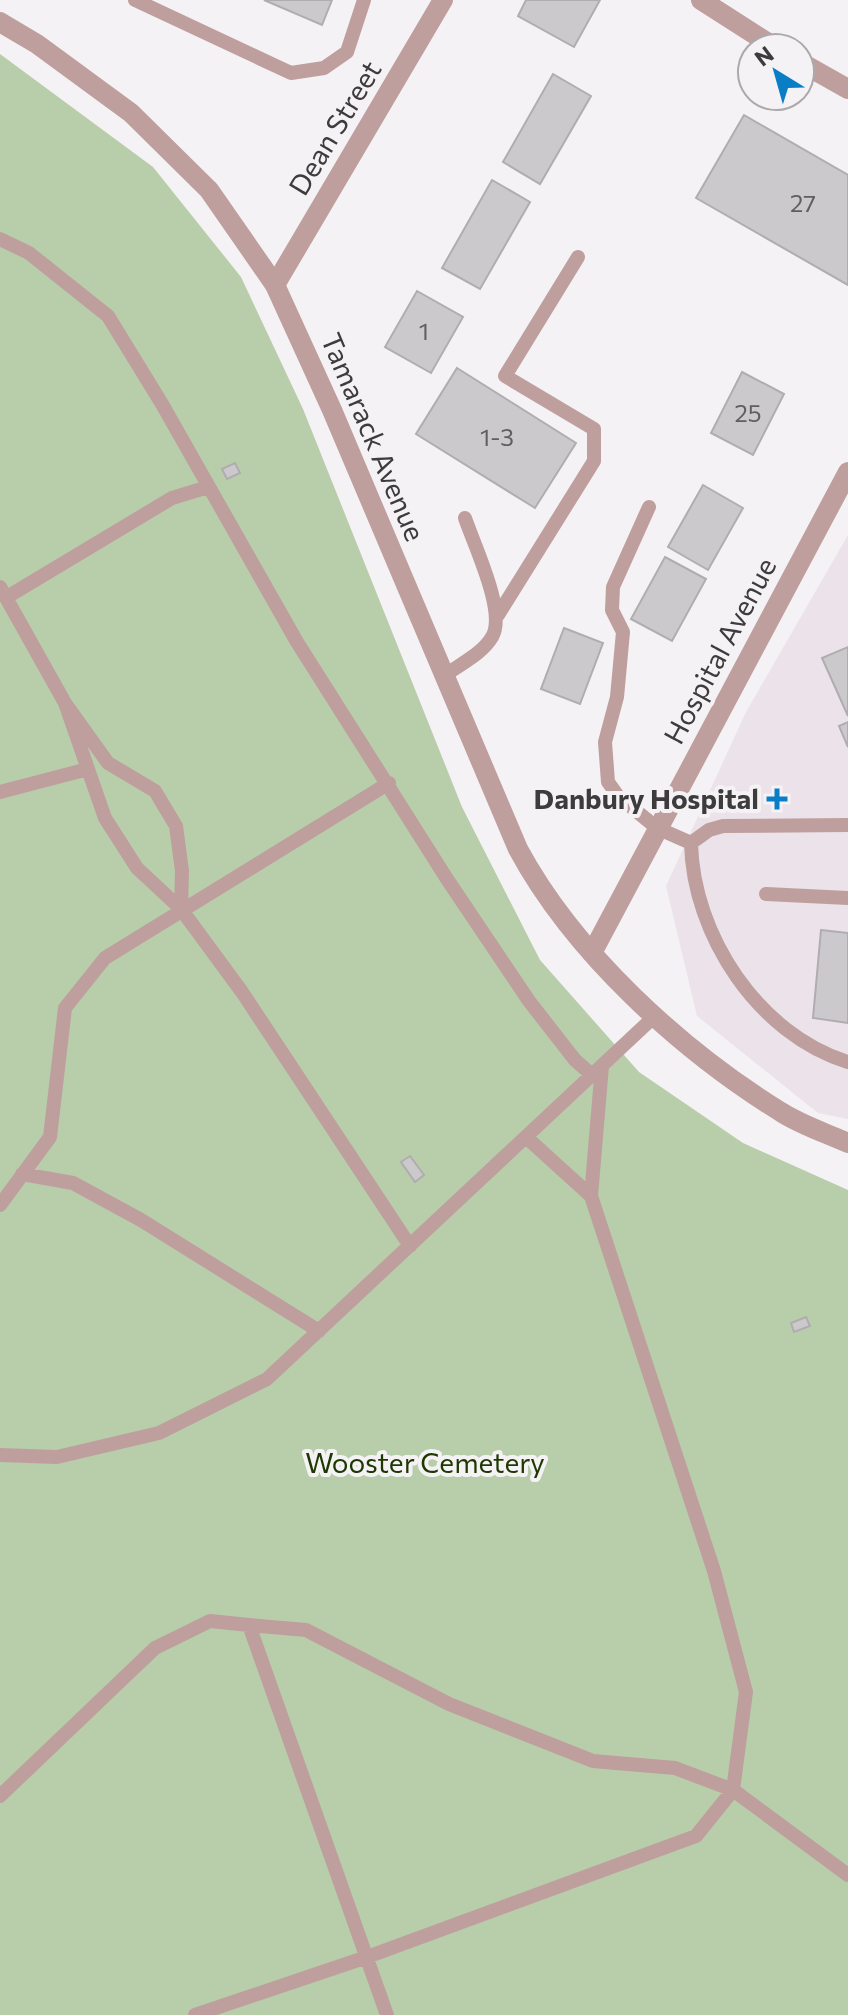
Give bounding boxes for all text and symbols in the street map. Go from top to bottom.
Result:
north arrow [736,32,816,112]
text: N [749,40,778,71]
street label: Dean Street [281,54,387,201]
house number: 27 [790,188,816,217]
house number: 1 [419,316,429,345]
street label: Tamarack Avenue [315,328,433,546]
house number: 25 [734,398,762,427]
house number: 1-3 [480,422,514,451]
street label: Hospital Avenue [656,552,782,749]
place label: Danbury Hospital [534,781,759,815]
marker: Danbury Hospital [766,788,788,810]
park label: Wooster Cemetery [305,1445,545,1479]

